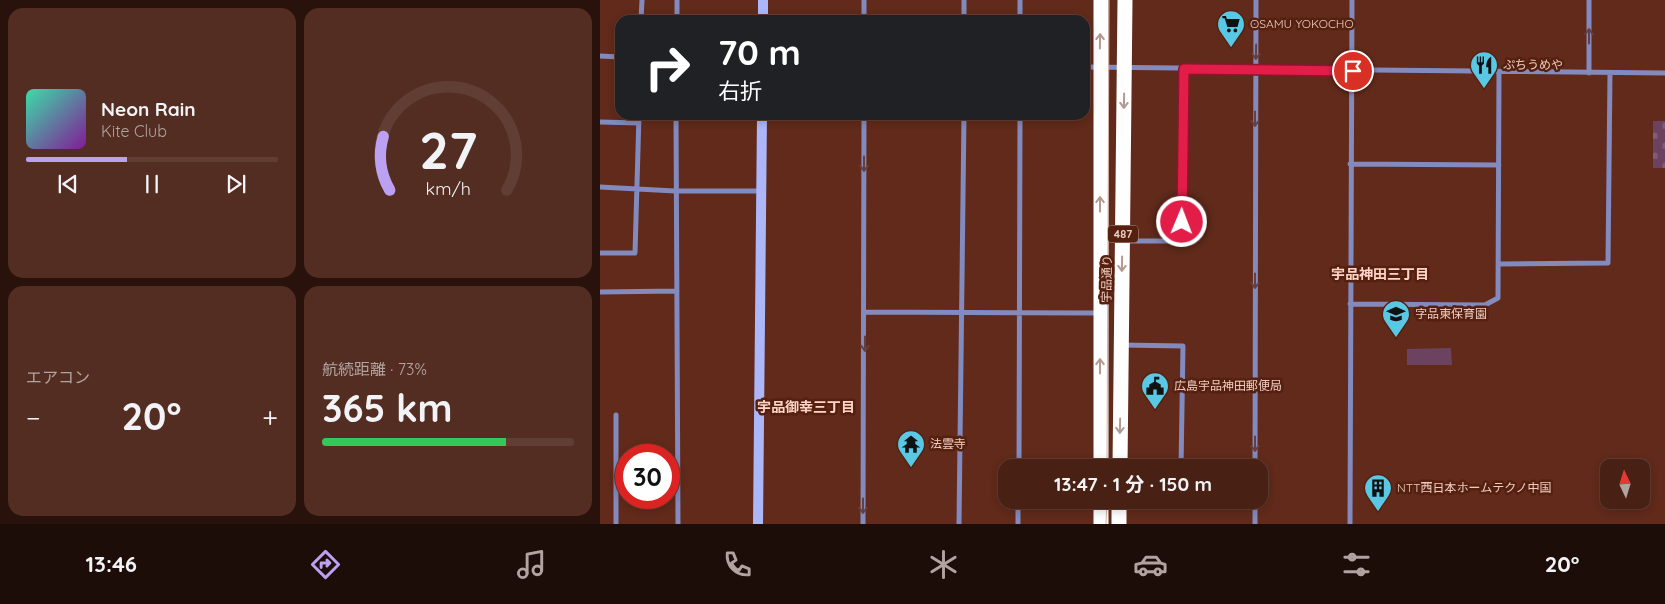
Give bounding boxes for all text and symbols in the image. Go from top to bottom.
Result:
supermarket icon: OSAMU YOKOCHO [1216,9,1246,48]
place label: OSAMU YOKOCHO [1250,16,1354,31]
one-way arrow [1584,29,1594,45]
text: 70 m [718,30,801,74]
one-way arrow [1095,34,1105,50]
icon: right [635,35,700,100]
one-way arrow [1251,44,1261,60]
pin [1332,50,1374,92]
restaurant icon: ぷちうめや [1469,50,1499,89]
icon: arrive [1339,57,1367,85]
place label: ぷちうめや [1503,57,1563,72]
text: 右折 [718,77,762,105]
one-way arrow [1119,92,1129,109]
text: Neon Rain [101,97,196,121]
one-way arrow [1250,110,1260,126]
text: 27 [419,117,477,182]
text: Kite Club [101,121,167,141]
one-way arrow [859,155,869,171]
icon: previous [54,170,82,198]
icon: pause [138,170,166,198]
icon: next [222,170,250,198]
text: km/h [425,177,471,199]
position arrow [1155,195,1207,247]
one-way arrow [1095,196,1105,212]
road number: 487 [1108,225,1138,242]
street label: 宇品通り [1099,255,1114,303]
one-way arrow [1118,255,1127,271]
district label: 宇品神田三丁目 [1331,265,1429,283]
one-way arrow [1250,272,1260,289]
school or university icon: 字品東保育園 [1381,299,1411,338]
place label: 字品東保育園 [1415,306,1487,321]
one-way arrow [860,335,870,351]
text: 航続距離 · 73% [322,359,427,379]
one-way arrow [1095,359,1105,375]
text: エアコン [26,367,90,387]
public building icon: 広島宇品神田郵便局 [1140,371,1170,410]
place label: 広島宇品神田郵便局 [1174,378,1282,393]
text: 365 km [322,384,453,432]
text: 20° [121,392,181,440]
district label: 宇品御幸三丁目 [757,398,855,416]
text: − [26,400,41,435]
text: + [262,400,278,435]
one-way arrow [1115,418,1125,434]
temple icon: 法雲寺 [896,429,926,468]
one-way arrow [1250,435,1260,451]
place label: 法雲寺 [930,436,966,451]
speed limit sign: 30 [615,444,680,509]
north arrow [1600,459,1650,509]
map controls [1600,459,1650,509]
text: 13:47 · 1 分 · 150 m [1054,472,1212,496]
building icon: NTT西日本ホームテクノ中国 [1363,473,1393,512]
place label: NTT西日本ホームテクノ中国 [1397,480,1552,495]
one-way arrow [858,498,868,514]
icon: directions [308,547,343,582]
icon: music [514,547,549,582]
icon: phone [720,547,755,582]
icon: climate [926,547,961,582]
icon: car [1133,547,1168,582]
icon: filters [1339,547,1374,582]
text: 13:46 [86,550,137,578]
text: 20° [1545,550,1579,578]

